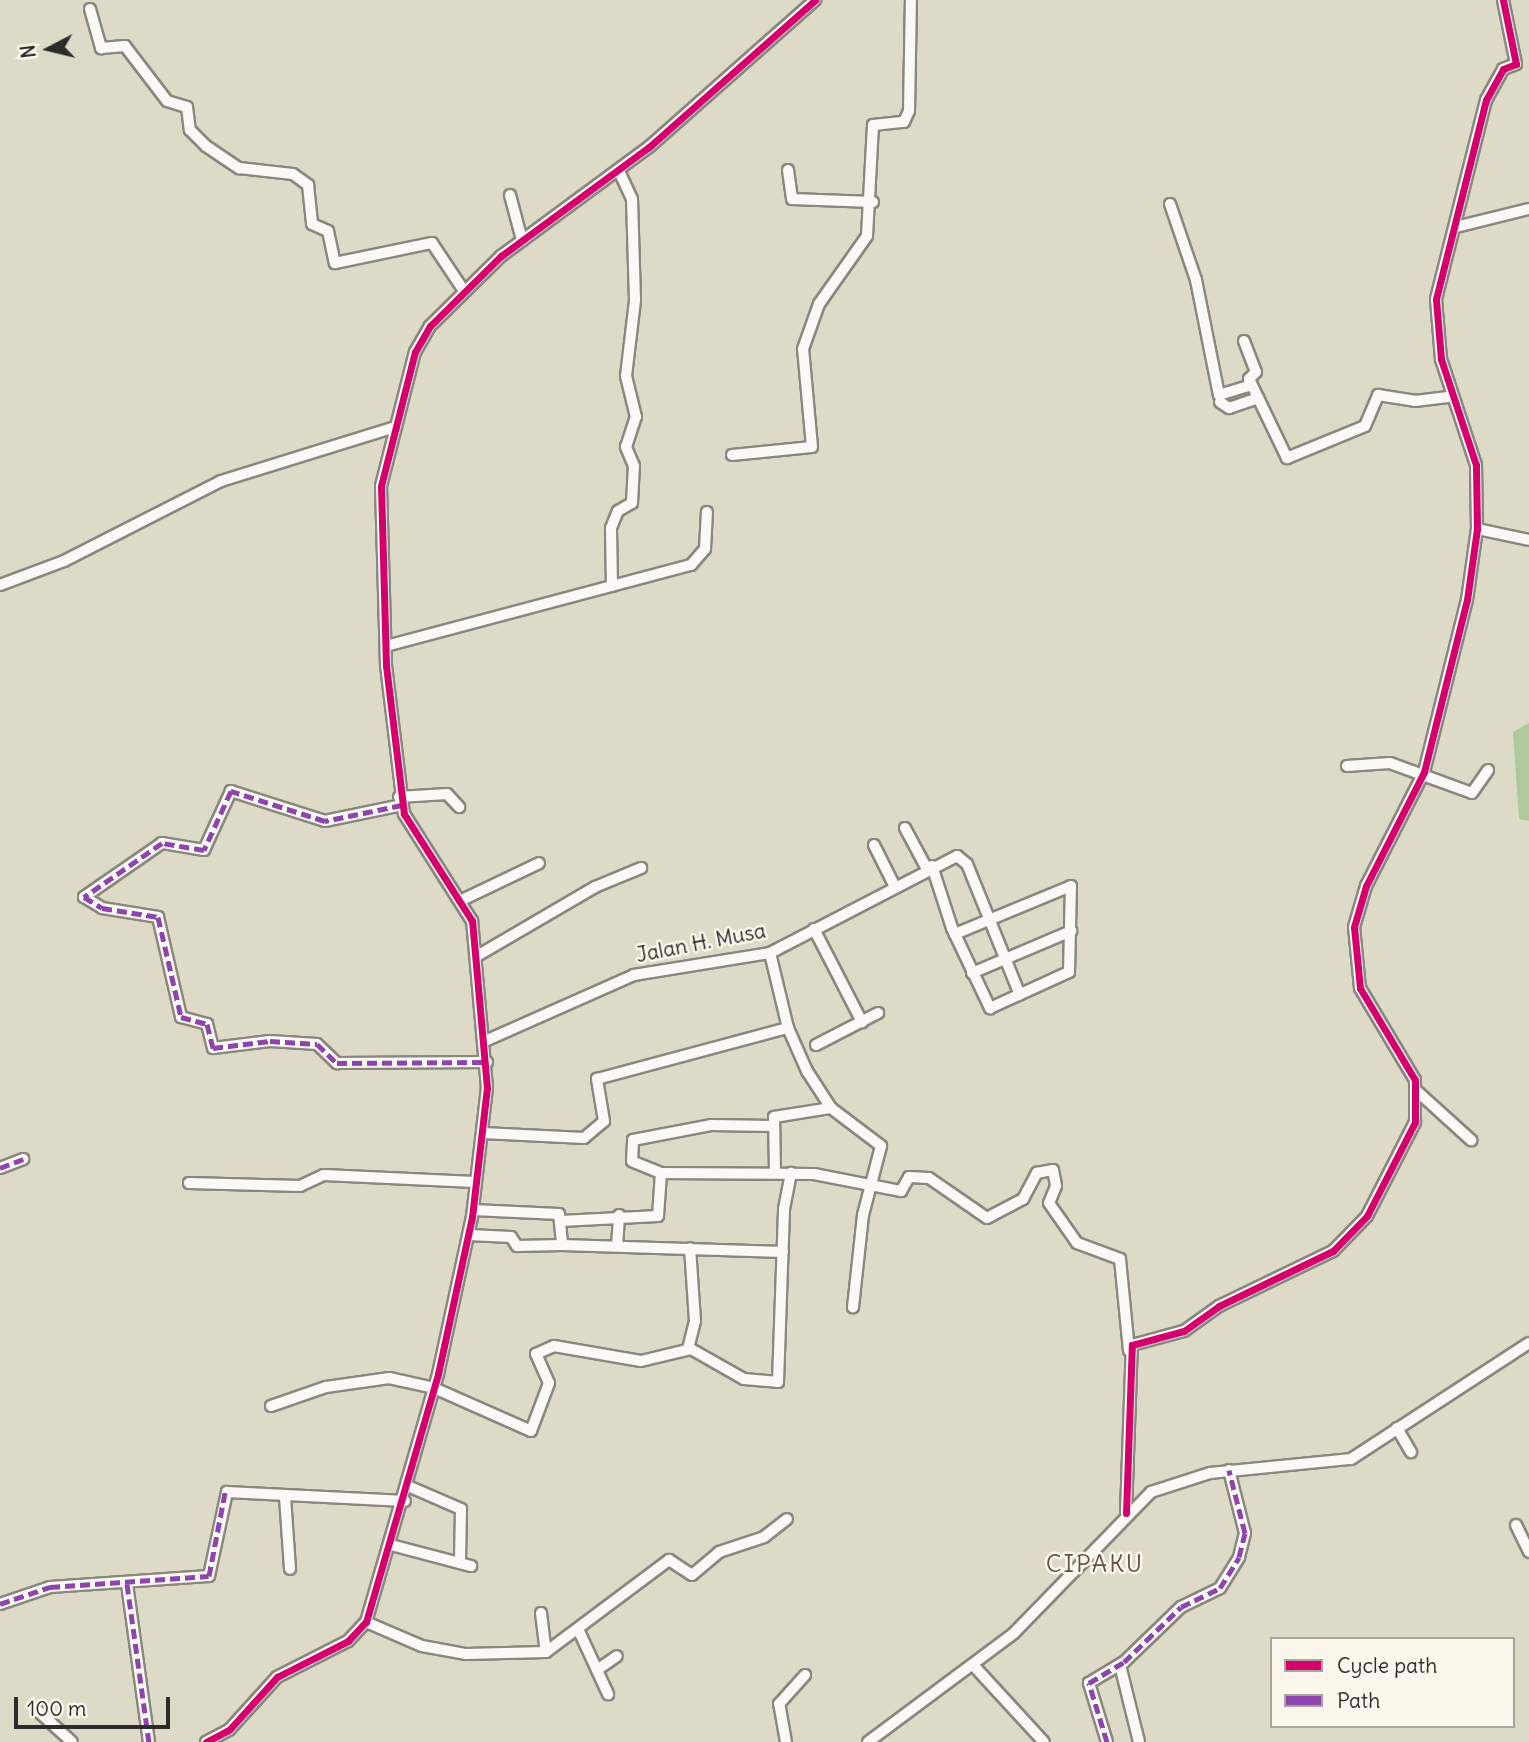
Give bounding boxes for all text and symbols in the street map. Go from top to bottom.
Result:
north arrow [14,14,84,84]
text: N [15,44,41,60]
street label: Jalan H. Musa [634,918,768,968]
district label: CIPAKU [1047,1550,1143,1578]
legend [1270,1637,1515,1728]
text: Cycle path [1337,1652,1437,1679]
scale bar [18,1682,173,1726]
text: Path [1337,1687,1380,1714]
text: 100 m [27,1695,86,1722]

